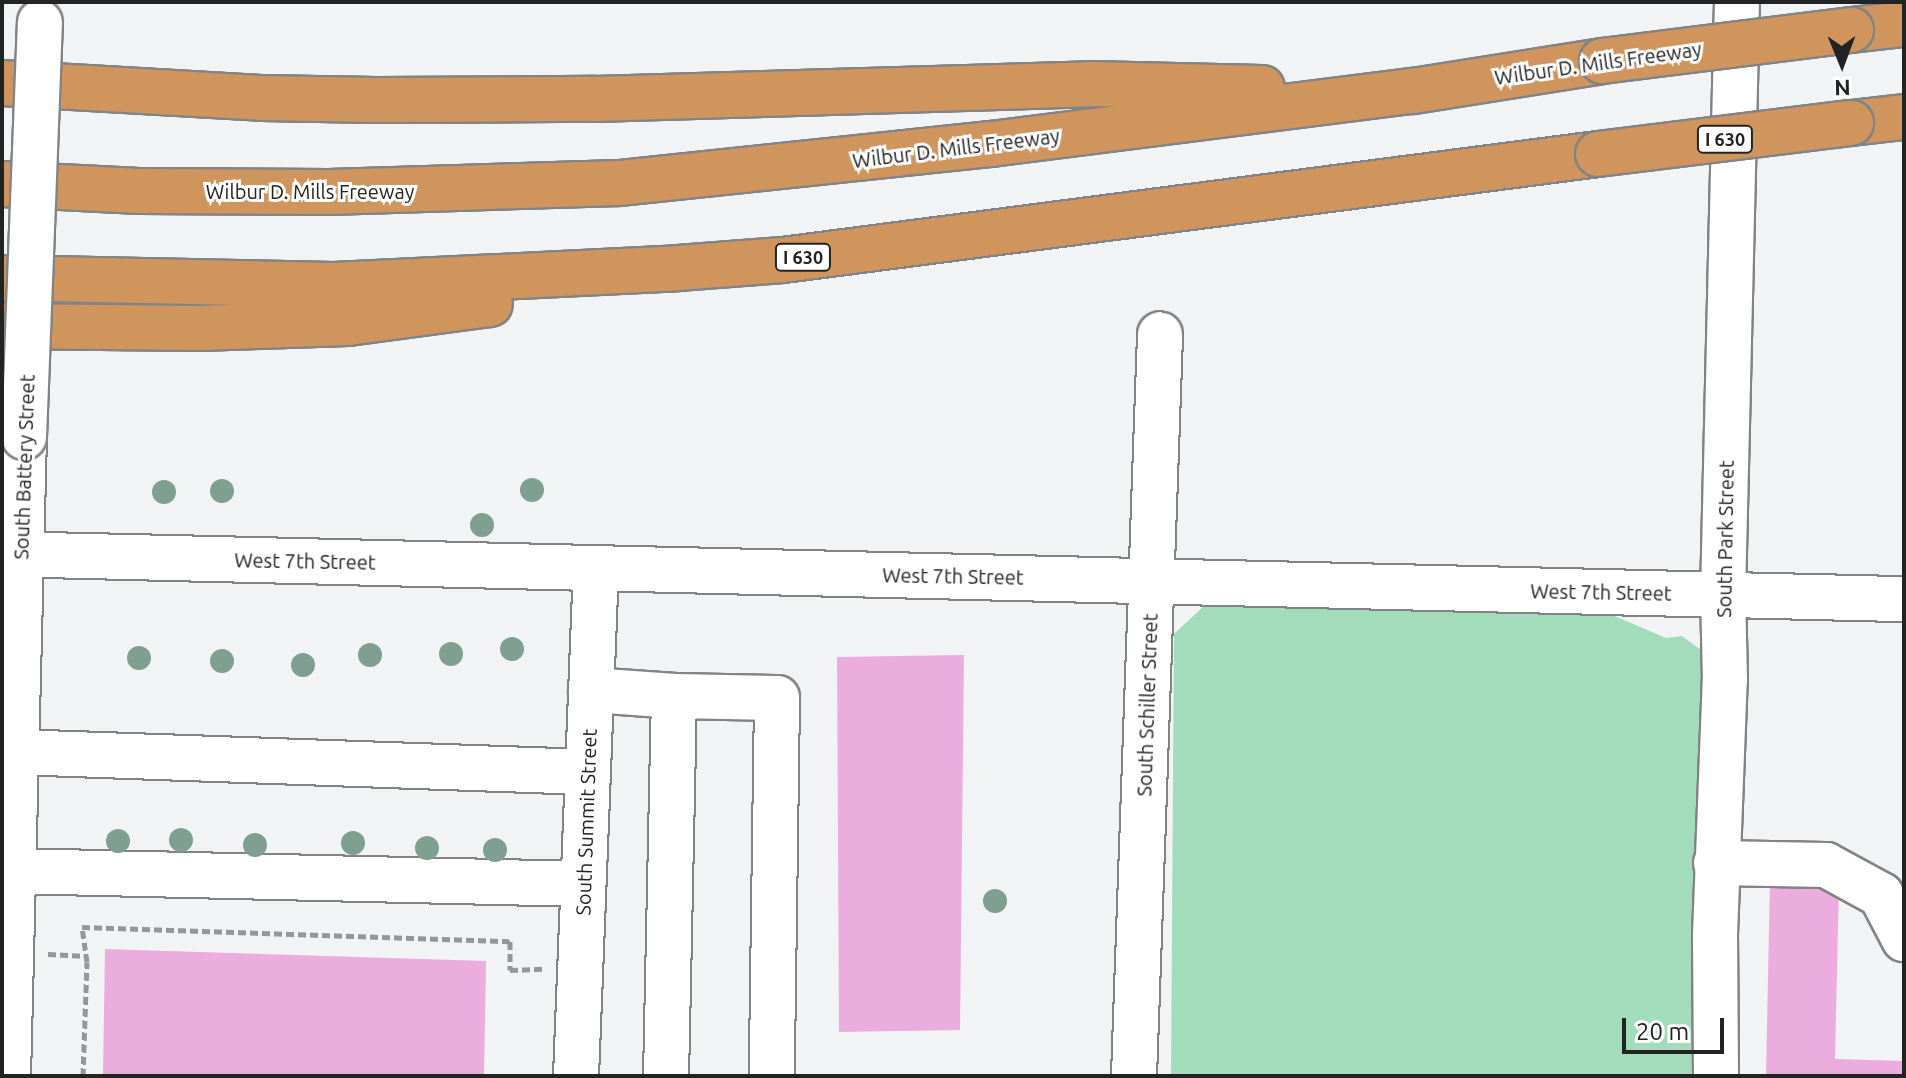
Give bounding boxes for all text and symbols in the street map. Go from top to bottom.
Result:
north arrow [1802,24,1882,104]
street label: Wilbur D. Mills Freeway [1493,37,1703,89]
text: N [1834,76,1851,101]
street label: Wilbur D. Mills Freeway [851,123,1061,173]
road number: I 630 [1695,125,1755,153]
street label: Wilbur D. Mills Freeway [206,179,414,203]
road number: I 630 [773,243,833,271]
street label: South Battery Street [9,374,39,560]
street label: South Park Street [1712,460,1738,618]
street label: West 7th Street [234,548,376,574]
street label: West 7th Street [882,563,1024,589]
street label: West 7th Street [1530,579,1672,605]
street label: South Schiller Street [1132,613,1162,797]
street label: South Summit Street [571,728,601,916]
scale bar [1626,1002,1728,1052]
text: 20 m [1636,1018,1689,1045]

